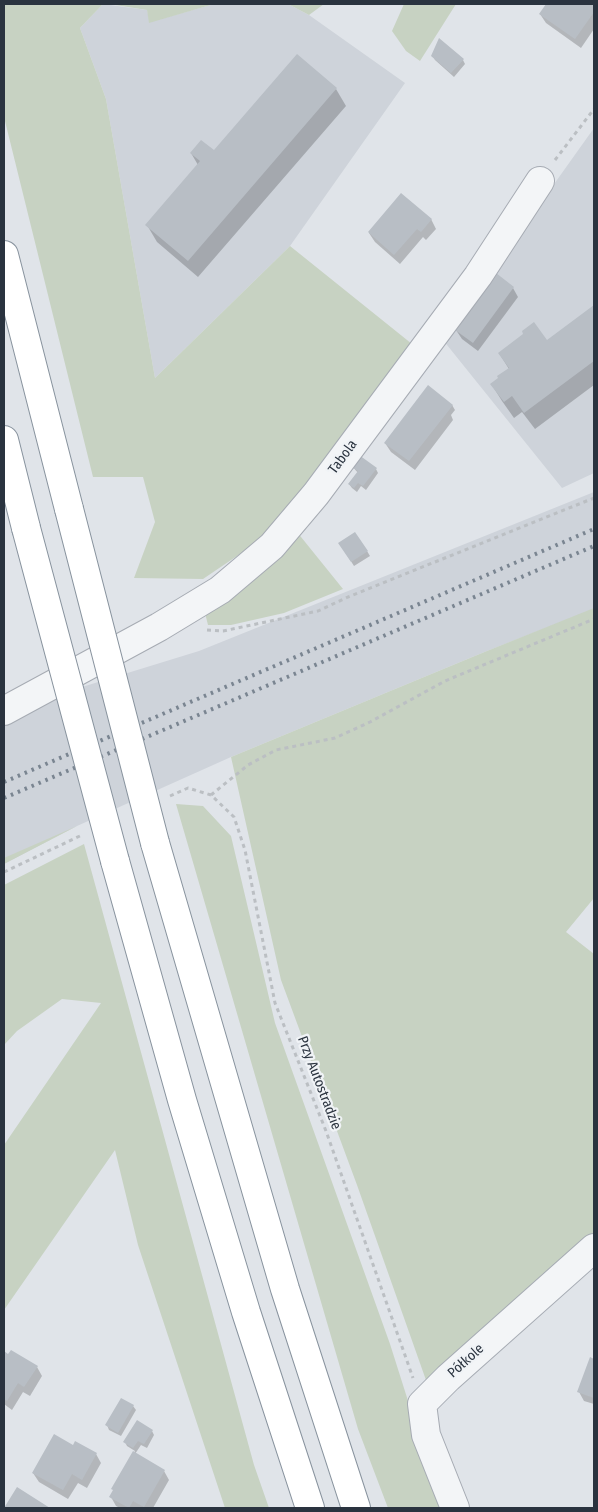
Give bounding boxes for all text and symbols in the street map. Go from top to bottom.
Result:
street label: Tabola [325,437,361,477]
street label: Przy Autostradzie [293,1034,345,1132]
street label: Półkole [445,1340,487,1382]

